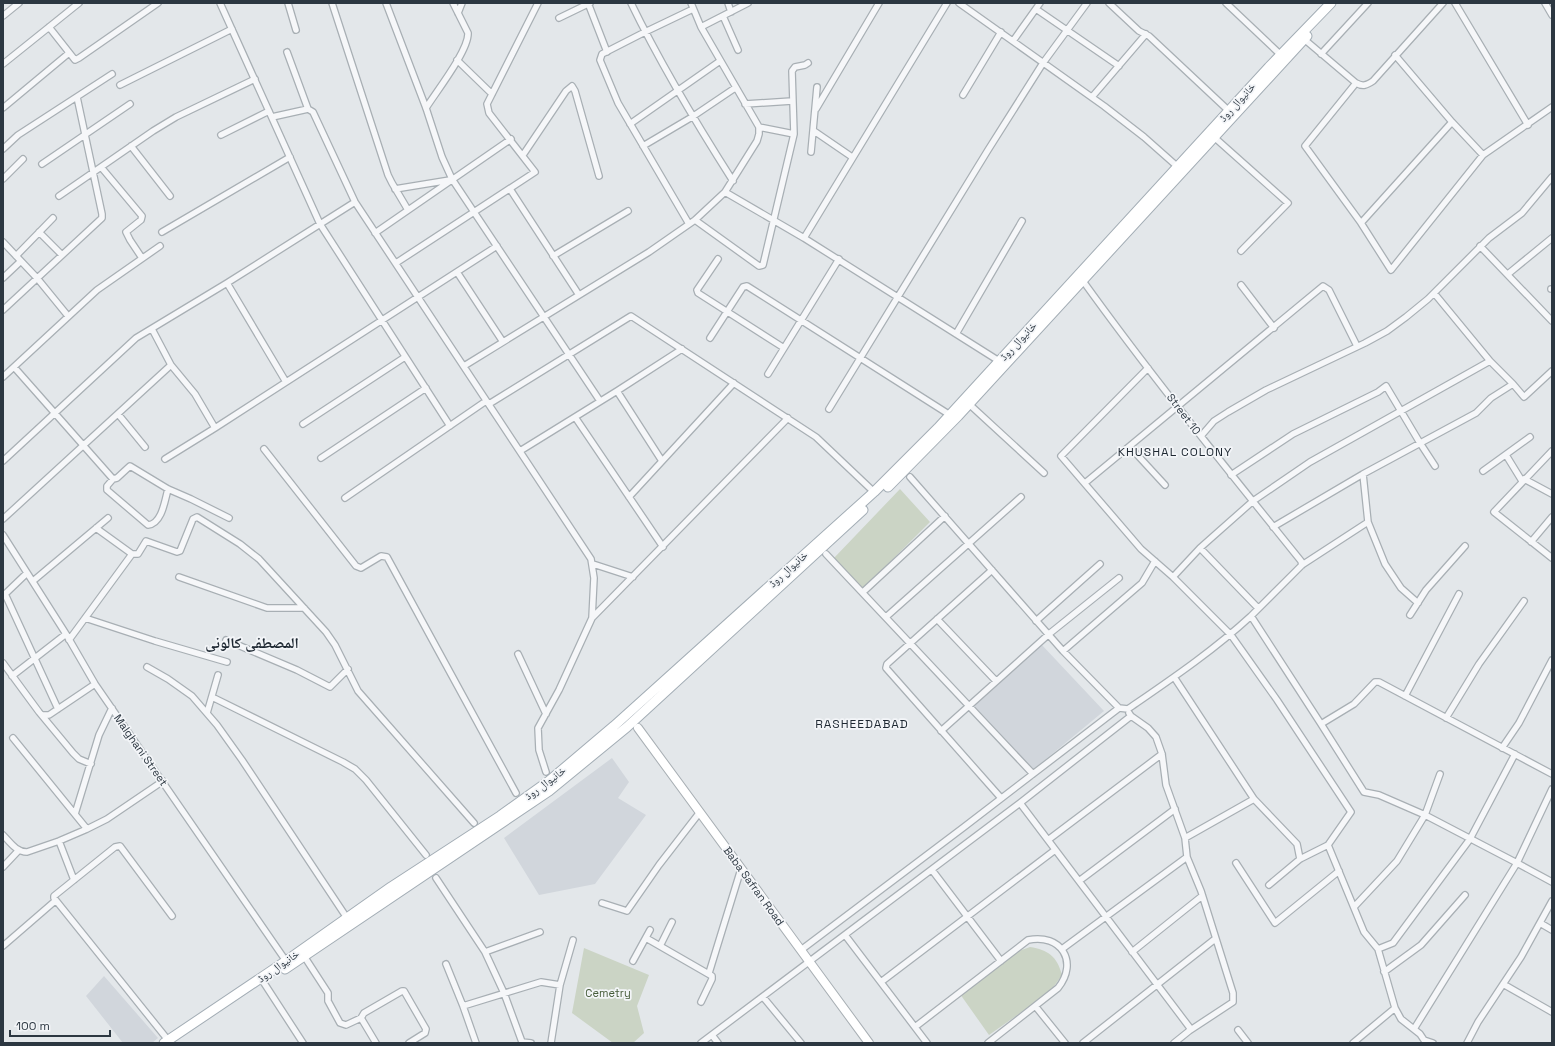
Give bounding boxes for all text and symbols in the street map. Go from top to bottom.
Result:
street label: خانیوال روڈ [1216,80,1258,124]
street label: خانیوال روڈ [997,319,1039,363]
street label: Street 10 [1164,391,1204,437]
district label: KHUSHAL COLONY [1118,444,1232,460]
street label: خانیوال روڈ [766,548,810,590]
district label: المصطفی کالونی [205,633,299,652]
street label: Malghani Street [111,711,171,789]
district label: RASHEEDABAD [815,716,909,732]
street label: خانیوال روڈ [522,763,568,803]
street label: Baba Safran Road [721,844,787,928]
street label: خانیوال روڈ [254,947,302,985]
park label: Cemetry [585,986,631,1000]
scale bar [10,1012,110,1038]
text: 100 m [16,1018,50,1034]

